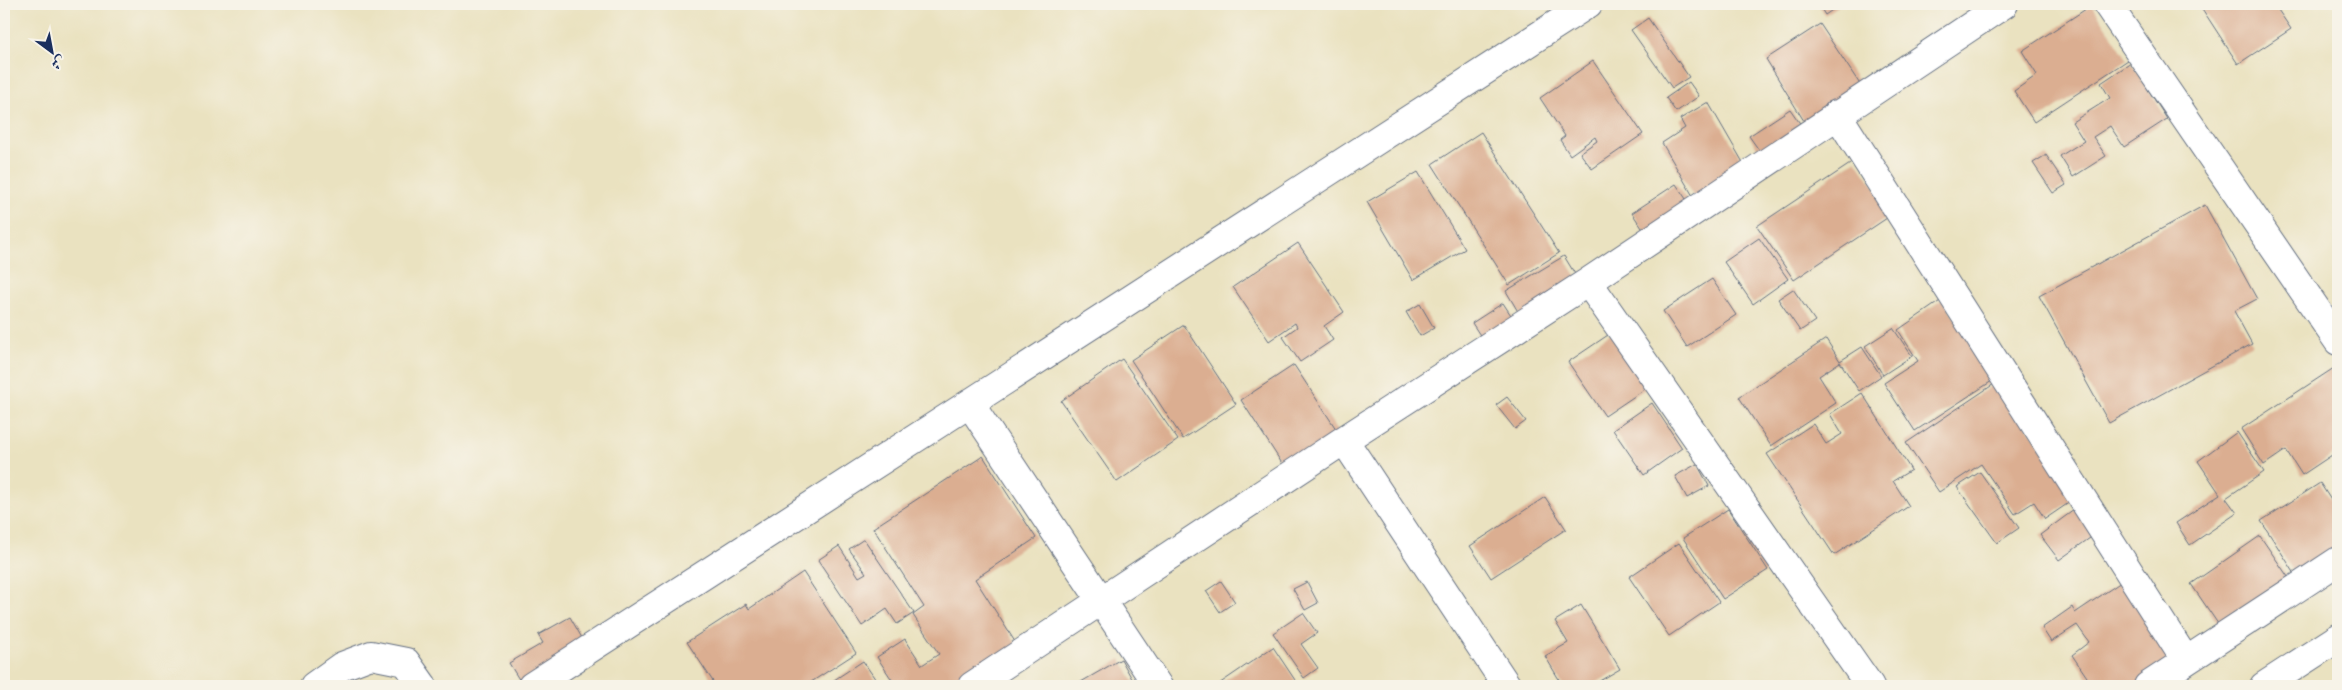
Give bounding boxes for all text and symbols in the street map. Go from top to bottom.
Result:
north arrow [28,28,78,78]
text: ش [48,52,70,74]

